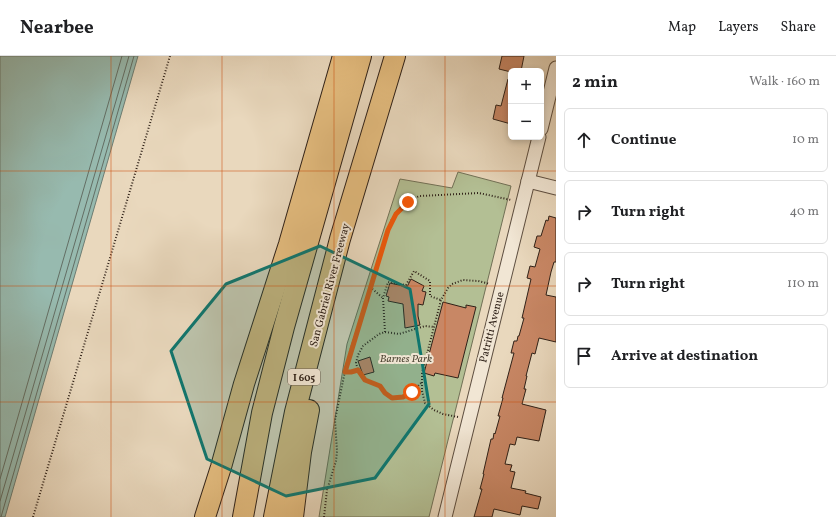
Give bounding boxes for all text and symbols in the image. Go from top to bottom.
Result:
text: Nearbee [20,15,94,41]
text: Map [668,18,696,37]
text: Layers [718,18,758,37]
text: Share [780,18,816,37]
map controls [508,68,544,140]
button: + [508,68,544,104]
text: 2 min [572,71,618,94]
text: Walk · 160 m [749,73,820,91]
button: − [508,104,544,140]
icon: ahead [573,129,595,151]
text: Continue [611,130,676,151]
text: 10 m [792,131,819,149]
route end [399,193,417,211]
icon: right [573,201,595,223]
text: Turn right [611,202,685,223]
text: 40 m [790,203,819,221]
street label: San Gabriel River Freeway [307,222,354,349]
icon: right [573,273,595,295]
text: Turn right [611,274,685,295]
text: 110 m [787,275,819,293]
street label: Patritti Avenue [476,290,509,364]
icon: arrive [573,345,595,367]
text: Arrive at destination [611,346,758,367]
park label: Barnes Park [380,352,432,367]
road number: I 605 [288,369,320,385]
route start [403,383,421,401]

